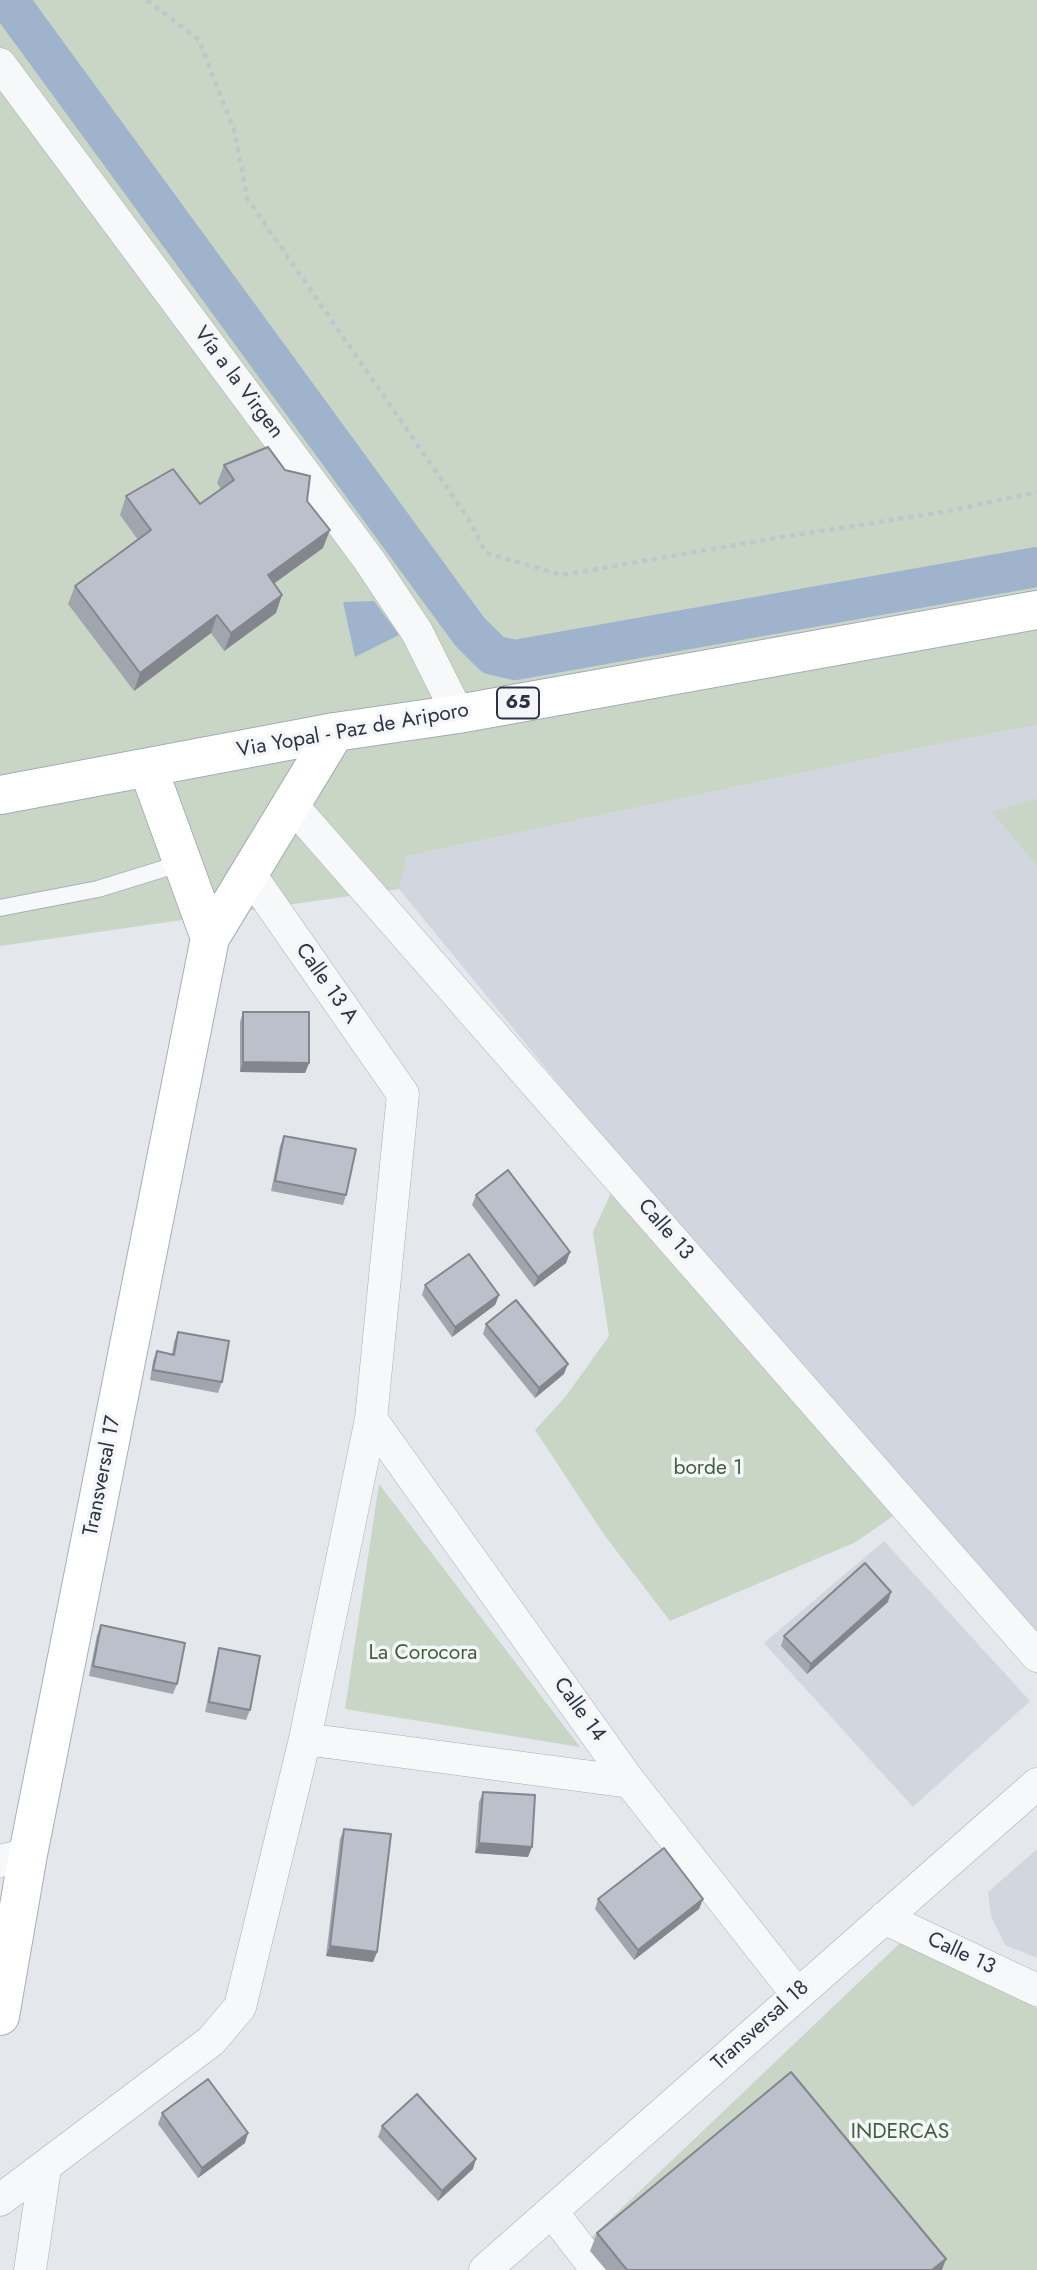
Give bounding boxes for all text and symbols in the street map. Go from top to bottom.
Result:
street label: Vía a la Virgen [188,322,288,444]
road number: 65 [497,688,539,718]
street label: Via Yopal - Paz de Ariporo [235,698,471,764]
street label: Calle 13 A [289,939,363,1029]
street label: Calle 13 [632,1194,698,1266]
street label: Transversal 17 [79,1414,127,1538]
park label: borde 1 [673,1456,743,1482]
park label: La Corocora [369,1641,477,1667]
street label: Calle 14 [547,1673,611,1747]
street label: Calle 13 [923,1927,999,1981]
street label: Transversal 18 [707,1976,815,2076]
park label: INDERCAS [851,2120,949,2146]

